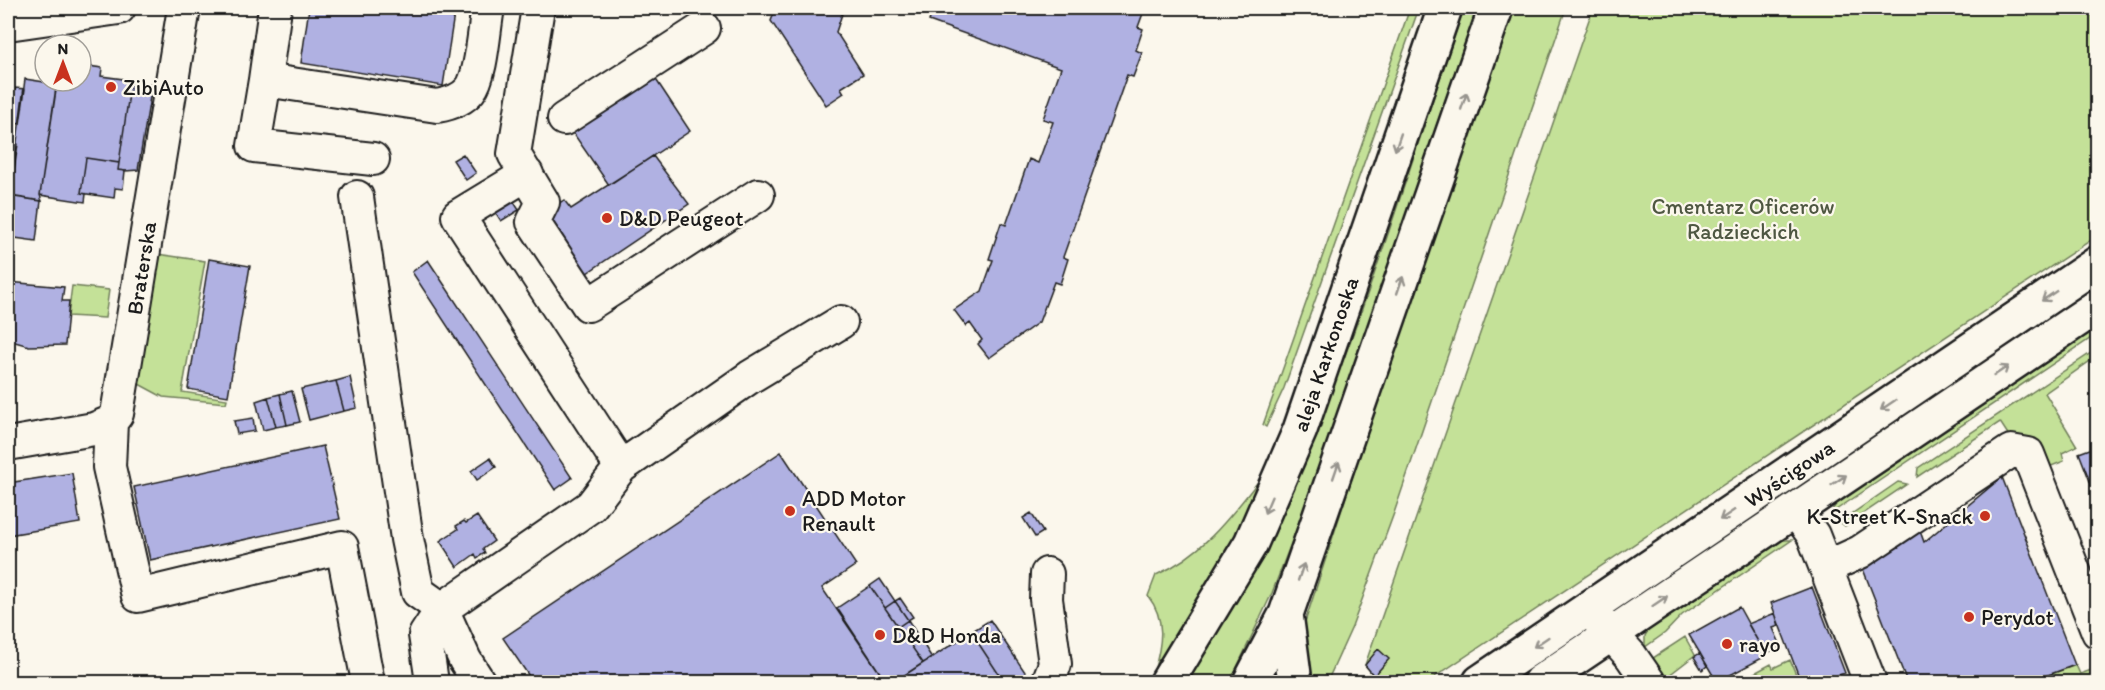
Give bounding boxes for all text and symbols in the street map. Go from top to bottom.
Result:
north arrow [33,33,93,93]
text: N [58,39,68,58]
place label: ZibiAuto [123,74,204,101]
marker: ZibiAuto [104,80,118,94]
one-way arrow [1459,92,1470,111]
one-way arrow [1391,132,1402,151]
park label: Cmentarz Oficerów Radzieckich [1651,193,1835,245]
place label: D&D Peugeot [619,205,743,232]
marker: D&D Peugeot [600,211,614,225]
street label: Braterska [121,219,162,317]
street label: aleja Karkonoska [1286,272,1365,435]
one-way arrow [1395,276,1406,295]
one-way arrow [2041,290,2058,302]
one-way arrow [1992,365,2009,377]
one-way arrow [1880,399,1897,411]
street label: Wyścigowa [1739,433,1840,513]
one-way arrow [1332,461,1343,480]
one-way arrow [1830,474,1847,486]
place label: ADD Motor Renault [802,485,906,537]
one-way arrow [1262,495,1273,513]
place label: K-Street K-Snack [1807,503,1974,530]
marker: ADD Motor Renault [783,504,797,518]
one-way arrow [1719,509,1736,521]
marker: K-Street K-Snack [1978,509,1992,523]
one-way arrow [1296,563,1307,582]
one-way arrow [1652,595,1668,607]
place label: Perydot [1981,604,2054,631]
marker: Perydot [1962,610,1976,624]
place label: D&D Honda [892,622,1001,649]
marker: D&D Honda [873,628,887,642]
place label: rayo [1739,631,1781,658]
one-way arrow [1533,636,1549,648]
marker: rayo [1720,637,1734,651]

